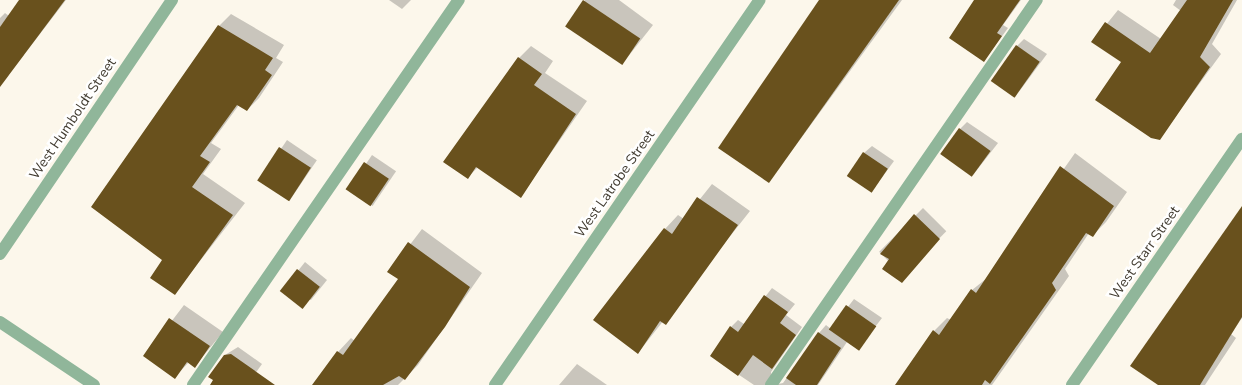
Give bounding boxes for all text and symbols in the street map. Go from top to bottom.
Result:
street label: West Humboldt Street [26,55,120,183]
street label: West Latrobe Street [572,127,658,241]
street label: West Starr Street [1107,203,1183,303]

